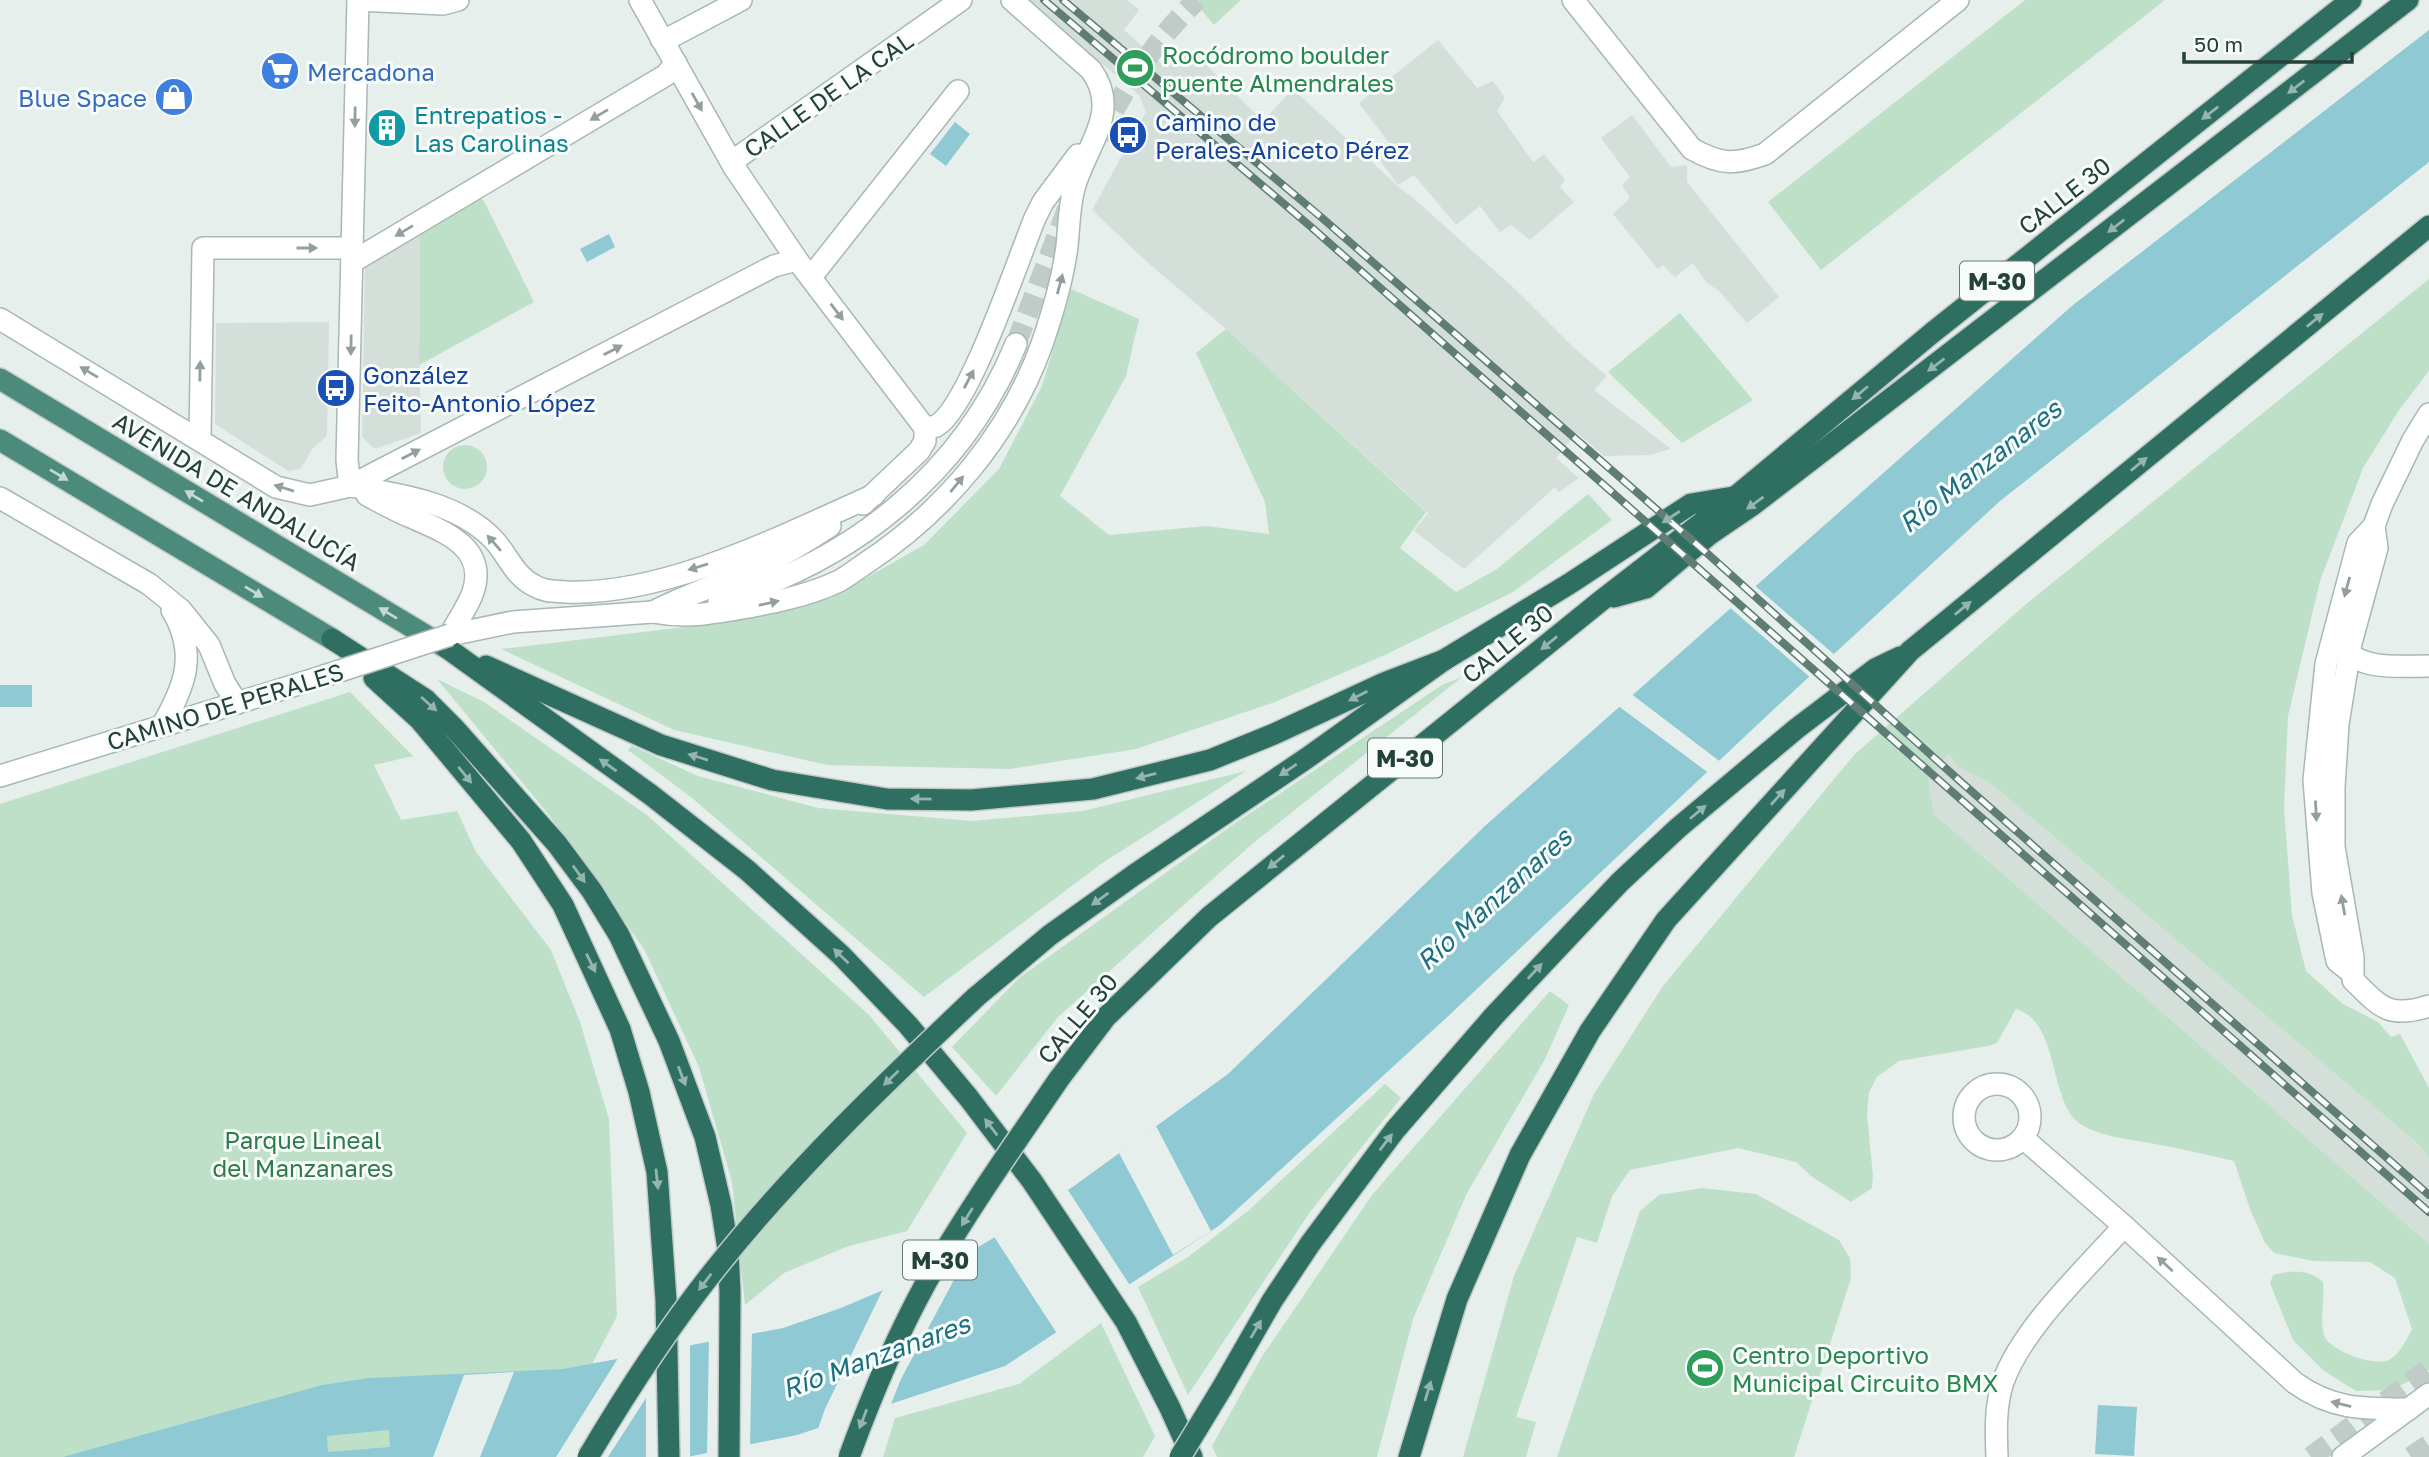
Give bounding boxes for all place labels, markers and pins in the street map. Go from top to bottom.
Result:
place label: Rocódromo boulder puente Almendrales [1162,40,1394,97]
sports icon: Rocódromo boulder puente Almendrales [1114,47,1156,89]
supermarket icon: Mercadona [259,50,301,92]
place label: Mercadona [307,57,435,86]
shop icon: Blue Space [153,76,195,118]
place label: Blue Space [18,83,147,112]
place label: Entrepatios - Las Carolinas [414,100,569,157]
building icon: Entrepatios - Las Carolinas [366,107,408,149]
place label: Camino de Perales-Aniceto Pérez [1155,107,1409,164]
bus stop icon: Camino de Perales-Aniceto Pérez [1107,114,1149,156]
place label: González Feito-Antonio López [363,360,595,417]
bus stop icon: González Feito-Antonio López [315,367,357,409]
place label: Centro Deportivo Municipal Circuito BMX [1732,1340,1998,1397]
sports icon: Centro Deportivo Municipal Circuito BMX [1684,1347,1726,1389]

